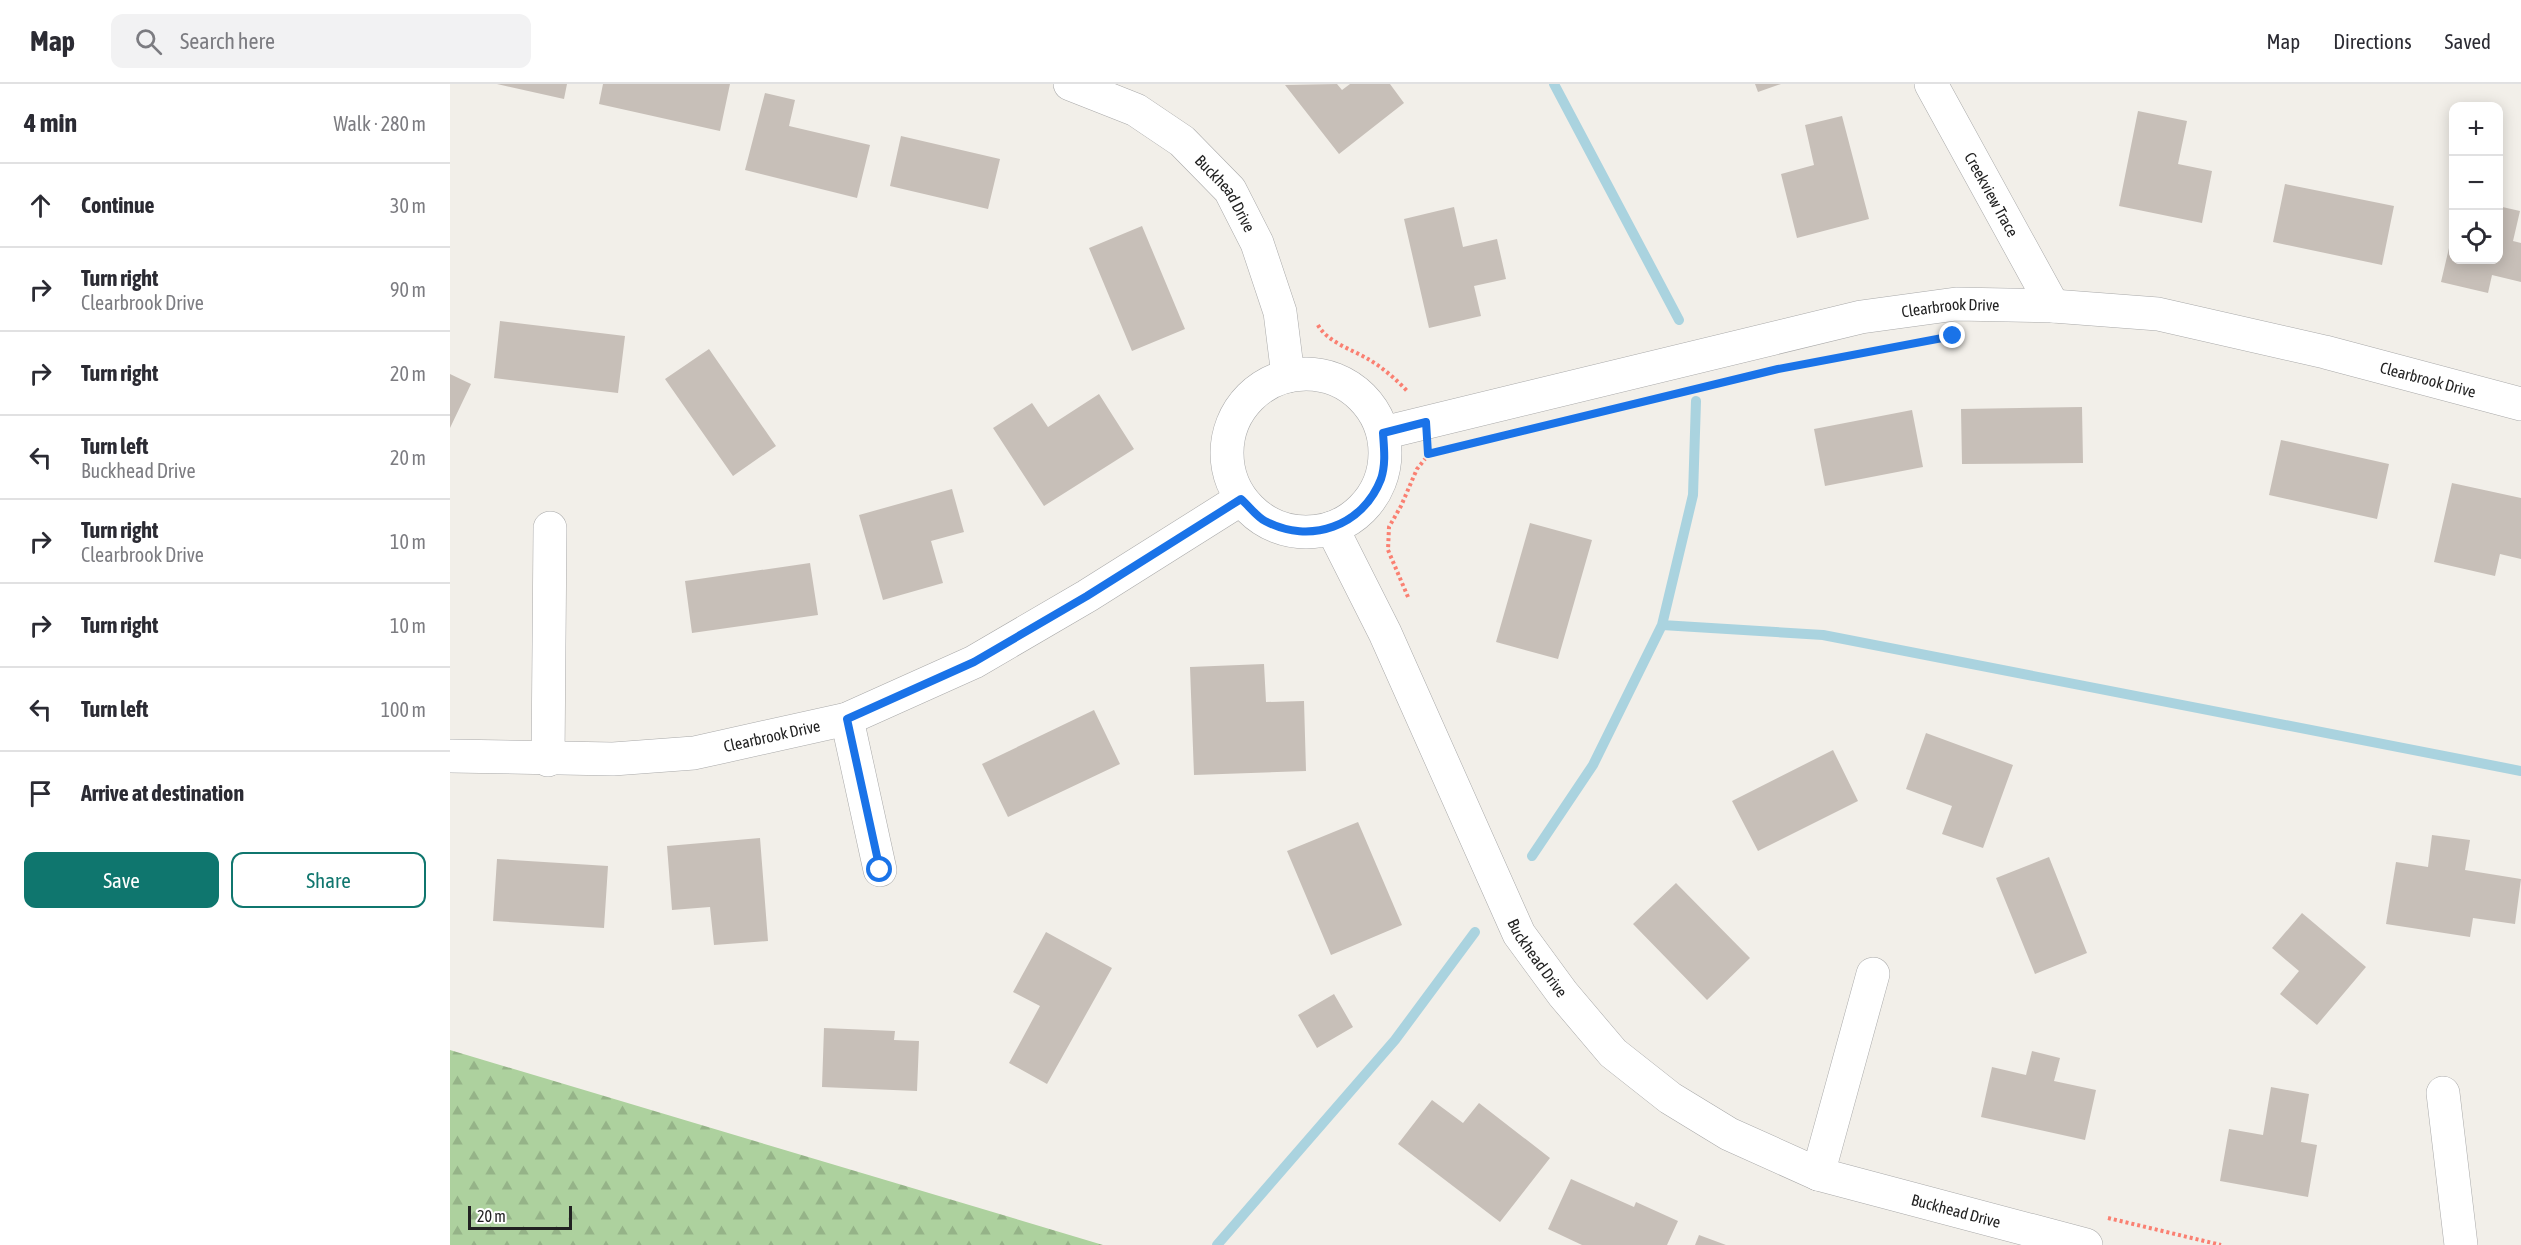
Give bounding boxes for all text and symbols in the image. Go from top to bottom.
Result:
search box [111,14,531,68]
text: Map [30,25,75,57]
icon: search [132,25,165,58]
text: Search here [180,28,275,54]
text: Map [2266,29,2300,53]
text: Directions [2333,29,2412,53]
text: Saved [2445,29,2491,53]
map controls [2449,102,2503,264]
button: + [2449,102,2503,156]
text: 4 min [24,108,77,138]
text: Walk · 280 m [334,112,426,135]
street label: Creekview Trace [1961,149,2022,240]
street label: Buckhead Drive [1191,151,1259,235]
button: − [2449,156,2503,210]
icon: ahead [24,189,57,222]
text: Continue [81,192,155,218]
text: 30 m [390,194,426,217]
button: locate [2449,210,2503,264]
text: Turn right [81,265,158,291]
icon: right [24,273,57,306]
text: 90 m [390,278,426,301]
text: Clearbrook Drive [81,291,204,314]
street label: Clearbrook Drive [1900,295,2000,320]
route end [1939,322,1965,348]
icon: right [24,357,57,390]
street label: Clearbrook Drive [2378,358,2478,401]
text: Turn right [81,360,158,386]
text: 20 m [390,362,426,385]
text: Turn left [81,433,148,459]
icon: left [24,441,57,474]
text: 20 m [390,446,426,469]
text: Buckhead Drive [81,459,195,482]
text: Turn right [81,517,158,543]
icon: right [24,525,57,558]
text: 10 m [390,530,426,553]
text: Clearbrook Drive [81,543,204,566]
icon: right [24,609,57,642]
text: Turn right [81,612,158,638]
text: 10 m [390,614,426,637]
icon: left [24,693,57,726]
text: Turn left [81,696,148,722]
text: 100 m [381,698,426,721]
street label: Clearbrook Drive [722,716,822,755]
icon: arrive [24,777,57,810]
text: Arrive at destination [81,780,244,806]
button: Save [24,852,219,908]
button: Share [231,852,426,908]
route start [866,856,892,882]
street label: Buckhead Drive [1504,916,1571,1000]
street label: Buckhead Drive [1909,1190,2003,1231]
scale bar [468,1203,572,1230]
text: 20 m [477,1207,506,1225]

